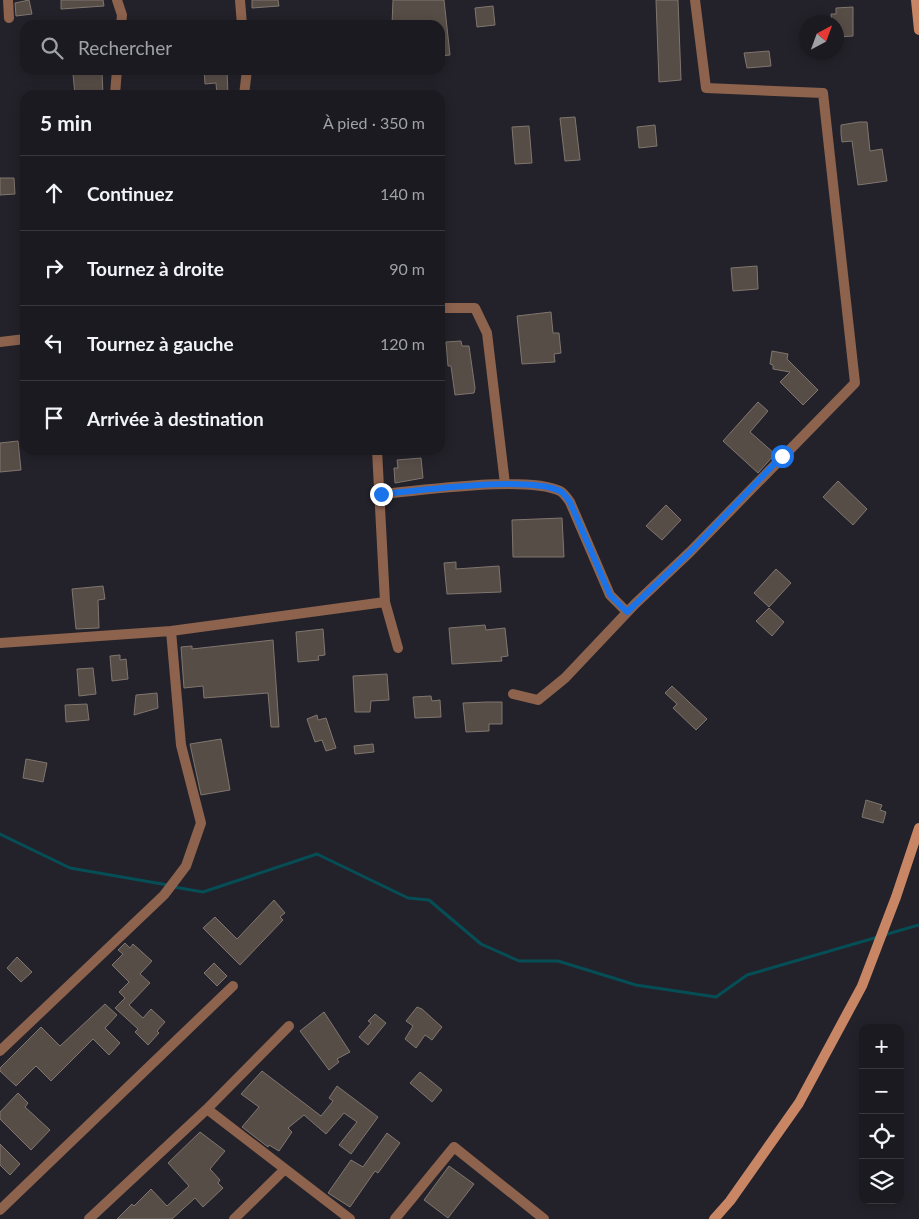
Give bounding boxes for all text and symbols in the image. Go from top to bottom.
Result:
north arrow [799,15,844,60]
search box [20,20,445,75]
icon: search [38,34,66,62]
text: Rechercher [78,36,172,59]
text: 5 min [40,110,92,135]
text: À pied · 350 m [323,113,425,132]
icon: ahead [40,179,68,207]
text: Continuez [87,182,173,205]
text: 140 m [380,184,425,203]
icon: right [40,254,68,282]
text: Tournez à droite [87,257,224,280]
text: 90 m [389,259,425,278]
icon: left [40,329,68,357]
text: Tournez à gauche [87,332,234,355]
text: 120 m [380,334,425,353]
icon: arrive [40,404,68,432]
text: Arrivée à destination [87,407,264,430]
route start [771,445,794,468]
route end [370,483,393,506]
map controls [859,1024,904,1204]
button: + [859,1024,904,1069]
button: − [859,1069,904,1114]
button: locate [859,1114,904,1159]
button: layers [859,1159,904,1204]

